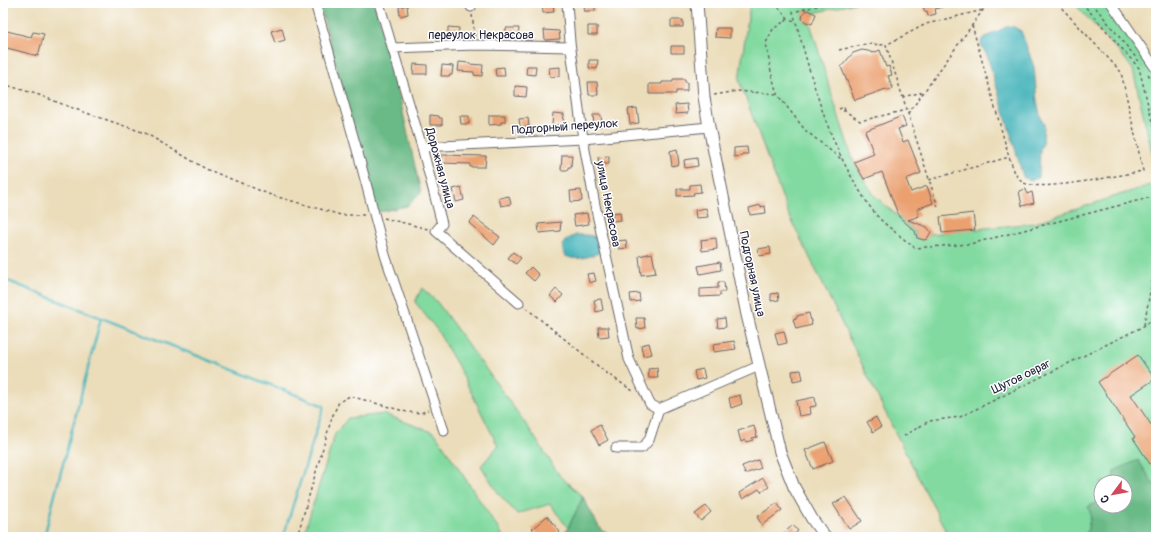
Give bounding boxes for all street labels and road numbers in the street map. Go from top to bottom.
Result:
street label: переулок Некрасова [428,28,534,43]
street label: Подгорный переулок [511,116,619,138]
street label: Дорожная улица [422,125,458,210]
street label: улица Некрасова [592,159,624,249]
street label: Подгорная улица [736,230,768,318]
street label: Шутов овраг [989,356,1053,398]

